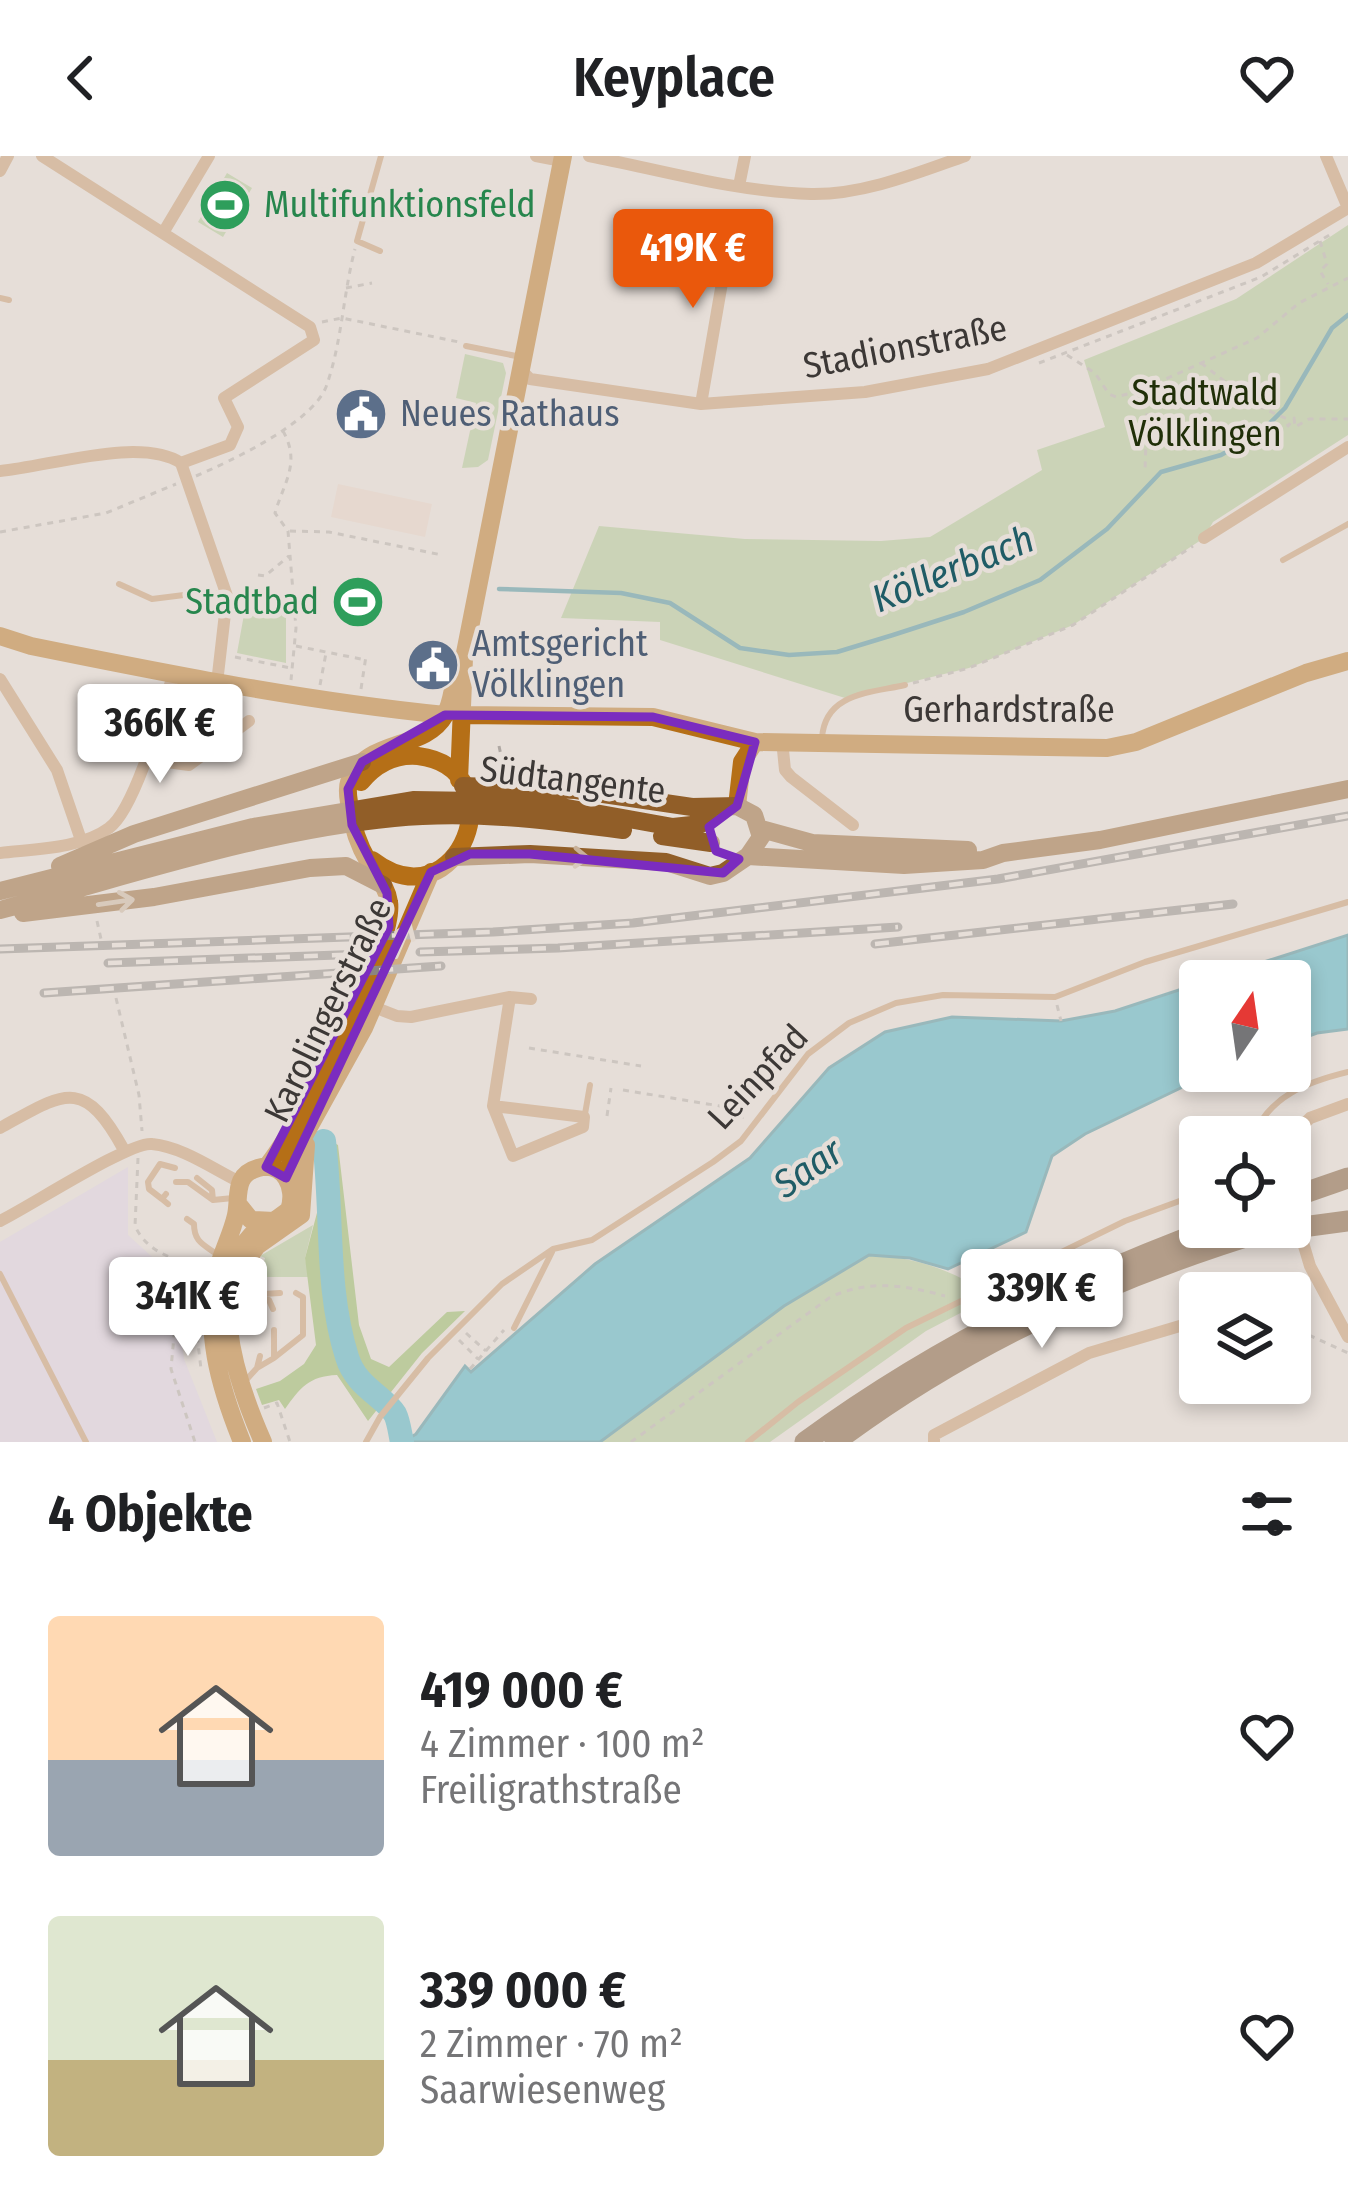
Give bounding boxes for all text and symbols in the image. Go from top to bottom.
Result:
icon: back [48,45,114,111]
icon: heart [1234,45,1300,111]
text: Keyplace [573,46,775,110]
sports icon: Multifunktionsfeld [197,177,253,233]
place label: Multifunktionsfeld [264,183,536,227]
pin: 419K € [595,209,791,311]
text: 419K € [640,225,746,271]
street label: Stadionstraße [799,306,1011,388]
park label: Stadtwald Völklingen [1128,371,1282,456]
public building icon: Neues Rathaus [333,386,389,442]
place label: Neues Rathaus [400,392,620,436]
water label: Köllerbach [865,516,1041,622]
sports icon: Stadtbad [330,574,386,630]
place label: Stadtbad [185,580,319,624]
place label: Amtsgericht Völklingen [472,622,648,707]
public building icon: Amtsgericht Völklingen [405,637,461,693]
pin: 366K € [62,684,258,786]
street label: Gerhardstraße [903,688,1115,732]
text: 366K € [105,700,215,746]
street label: Südtangente [478,747,668,813]
one-way arrow [551,846,590,869]
one-way arrow [96,890,135,913]
street label: Karolingerstraße [255,891,401,1129]
one-way arrow [394,922,415,959]
north arrow [1179,960,1311,1092]
map controls [1179,960,1311,1404]
street label: Leinpfad [698,1015,818,1139]
button: locate [1179,1116,1311,1248]
water label: Saar [764,1128,852,1208]
pin: 339K € [944,1249,1140,1351]
pin: 341K € [90,1257,286,1359]
text: 339K € [988,1265,1096,1311]
button: layers [1179,1272,1311,1404]
text: 341K € [136,1273,240,1319]
icon: filters [1234,1481,1300,1547]
text: 4 Objekte [48,1483,253,1545]
text: 419 000 € [420,1659,623,1721]
icon: home [144,1664,288,1808]
icon: heart [1234,1703,1300,1769]
text: 4 Zimmer · 100 m² [420,1721,705,1767]
text: Freiligrathstraße [420,1767,682,1813]
text: 339 000 € [420,1959,626,2021]
icon: home [144,1964,288,2108]
icon: heart [1234,2003,1300,2069]
text: 2 Zimmer · 70 m² [420,2021,683,2067]
text: Saarwiesenweg [420,2067,665,2113]

